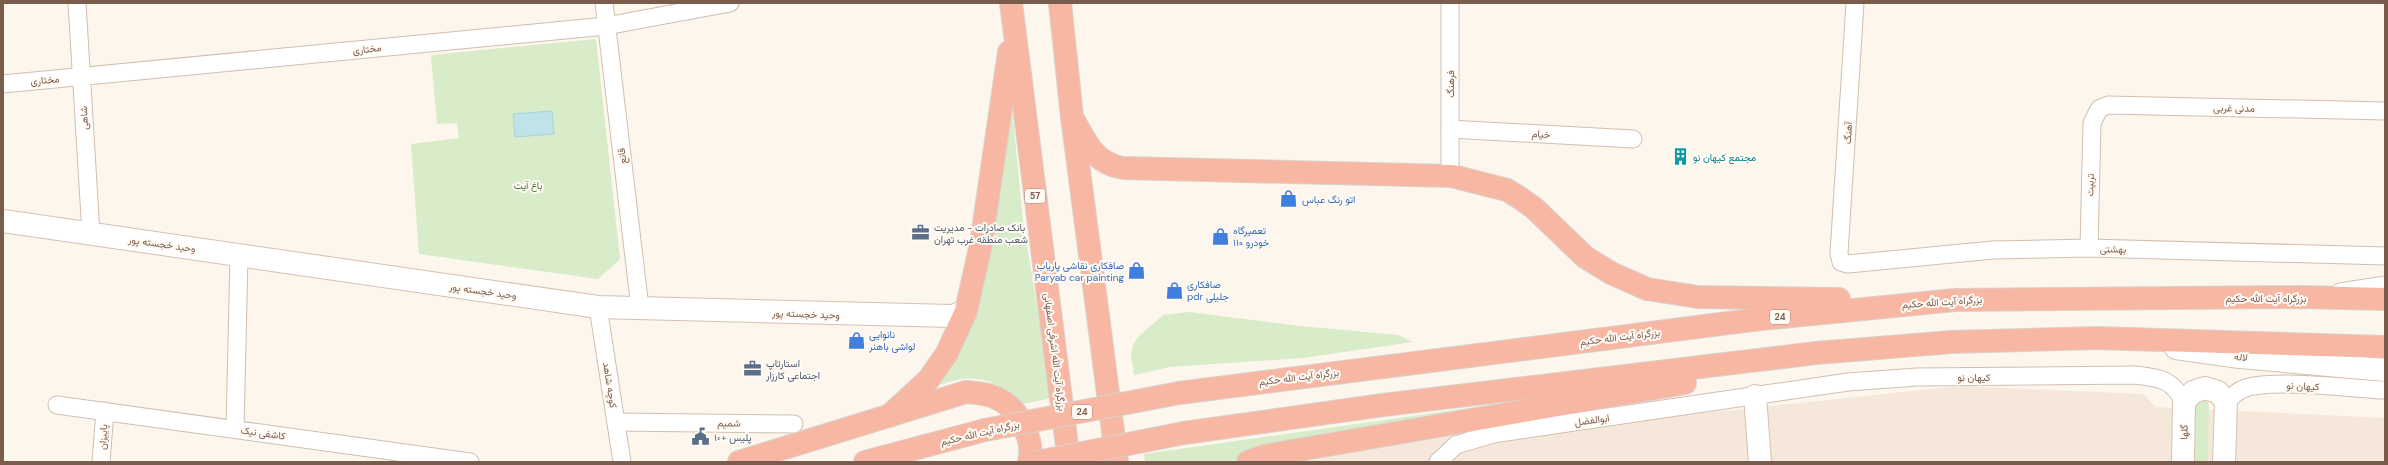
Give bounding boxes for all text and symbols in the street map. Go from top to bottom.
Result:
street label: مختاری [352,41,382,57]
street label: فرهنگ [1444,70,1457,98]
street label: مختاری [30,72,60,88]
street label: مدنی غربی [2213,101,2255,115]
street label: شاهی [77,106,91,130]
street label: آهنگ [1841,121,1855,144]
street label: خیام [1531,127,1551,141]
street label: قانع [615,147,629,165]
building icon: مجتمع کیهان نو [1670,147,1690,167]
place label: مجتمع کیهان نو [1693,151,1756,164]
street label: تربیت [2083,174,2097,196]
park label: باغ آیت [514,179,542,192]
road number: 57 [1025,189,1045,203]
shop icon: اتو رنگ عباس [1279,189,1299,209]
place label: اتو رنگ عباس [1302,193,1355,206]
place label: بانک صادرات - مدیریت شعب منطقه غرب تهران [934,221,1028,246]
office icon: بانک صادرات - مدیریت شعب منطقه غرب تهران [911,223,931,243]
place label: تعمیرگاه خودرو ۱۱۰ [1233,224,1270,249]
shop icon: تعمیرگاه خودرو ۱۱۰ [1210,226,1230,246]
street label: وحید خجسته پور [126,233,197,256]
street label: بهشتی [2100,242,2126,256]
place label: صافکاری نقاشی پاریاب Paryab car painting [1035,259,1124,284]
shop icon: صافکاری نقاشی پاریاب Paryab car painting [1127,261,1147,281]
place label: صافکاری pdr جلیلی [1187,278,1229,303]
street label: وحید خجسته پور [447,280,518,303]
shop icon: صافکاری pdr جلیلی [1164,280,1184,300]
street label: بزرگراه آیت الله اشرفی اصفهانی [1041,292,1069,412]
street label: بزرگراه آیت الله حکیم [2226,292,2306,305]
street label: بزرگراه آیت الله حکیم [1901,293,1983,311]
street label: وحید خجسته پور [771,306,840,323]
road number: 24 [1770,310,1790,324]
street label: بزرگراه آیت الله حکیم [1579,326,1661,348]
place label: نانوایی لواشی باهنر [868,328,916,353]
shop icon: نانوایی لواشی باهنر [846,330,866,350]
street label: لاله [2233,350,2249,364]
place label: استارتاپ اجتماعی کارزار [765,357,820,382]
office icon: استارتاپ اجتماعی کارزار [743,359,763,379]
street label: کوچه شاهد [599,361,620,410]
street label: بزرگراه آیت الله حکیم [1258,366,1340,388]
street label: کیهان نو [1958,371,1991,384]
street label: کیهان نو [2286,379,2320,393]
road number: 24 [1072,405,1092,419]
street label: ابوالفضل [1574,411,1610,429]
street label: شمیم [717,416,741,430]
street label: بزرگراه آیت الله حکیم [939,418,1021,448]
street label: کاشفی نیک [240,423,287,443]
street label: پاییزان [96,424,111,450]
street label: گلها [2177,424,2191,440]
public building icon: پلیس +۱۰ [691,427,711,447]
place label: پلیس +۱۰ [714,431,752,445]

